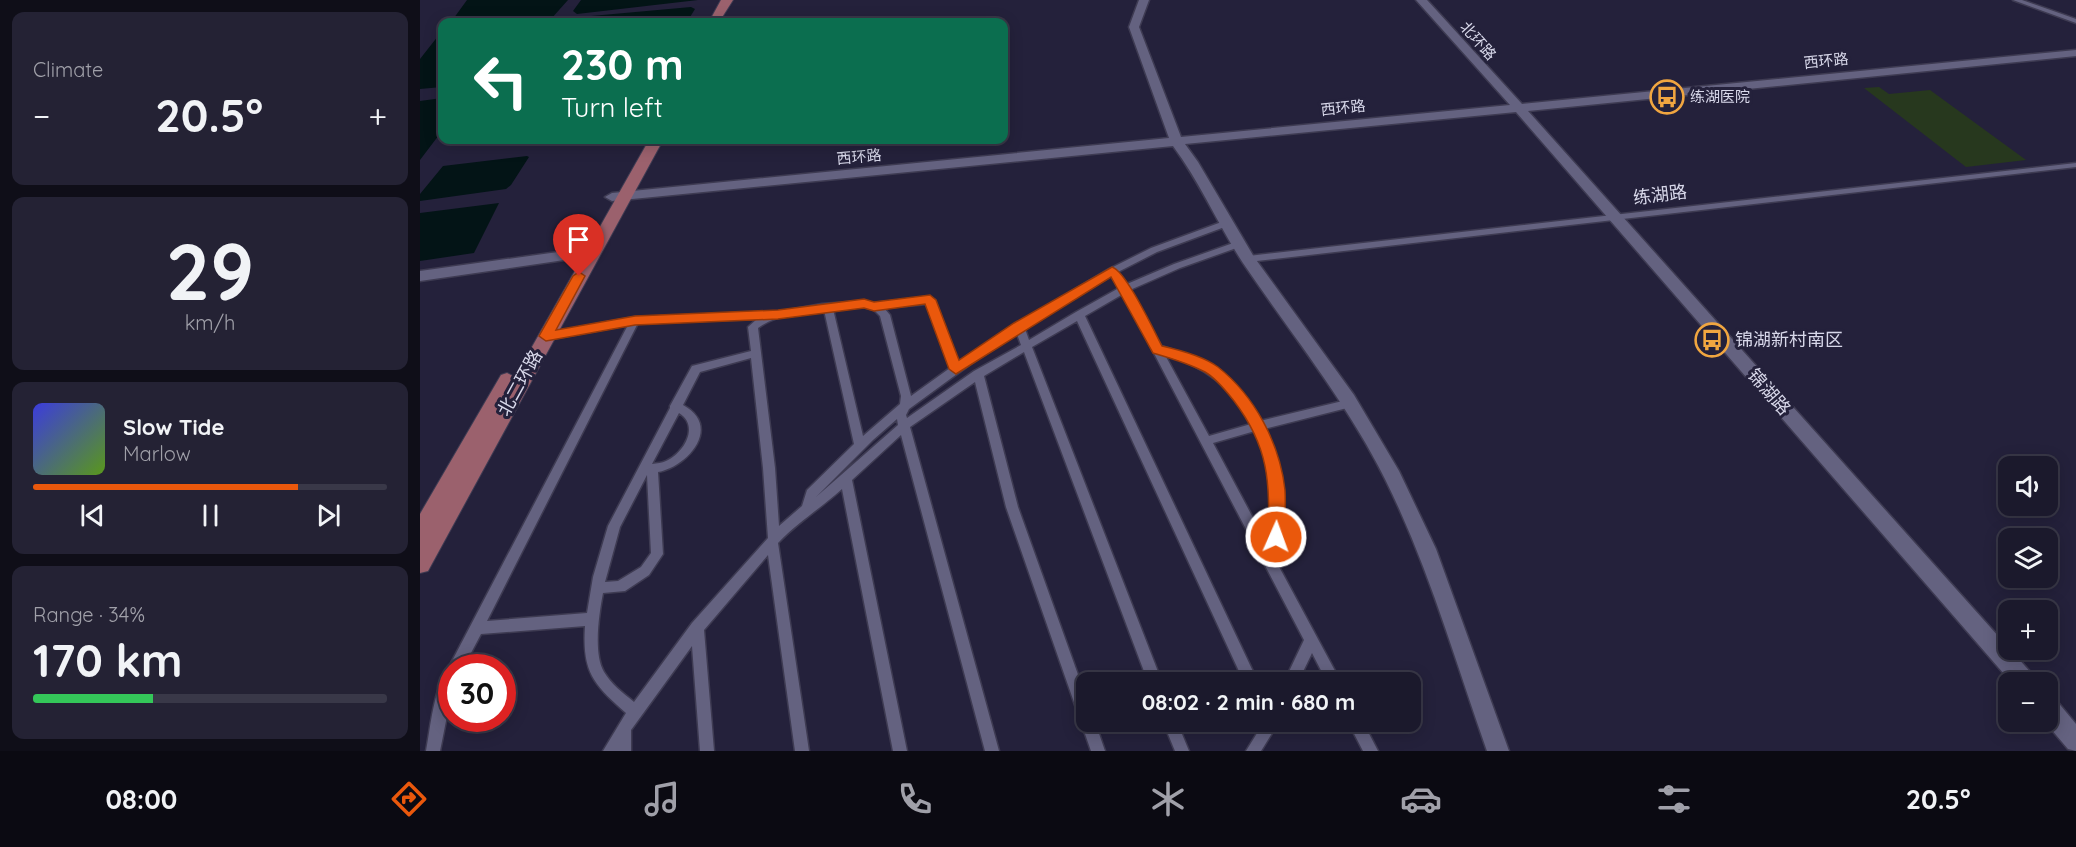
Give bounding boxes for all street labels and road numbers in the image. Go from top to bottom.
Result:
street label: 北环路 [1456,18,1500,64]
street label: 西环路 [1803,49,1849,72]
street label: 西环路 [1320,96,1366,119]
street label: 西环路 [836,145,882,168]
street label: 练湖路 [1632,180,1688,209]
street label: 北二环路 [492,346,547,420]
street label: 锦湖路 [1743,364,1796,420]

